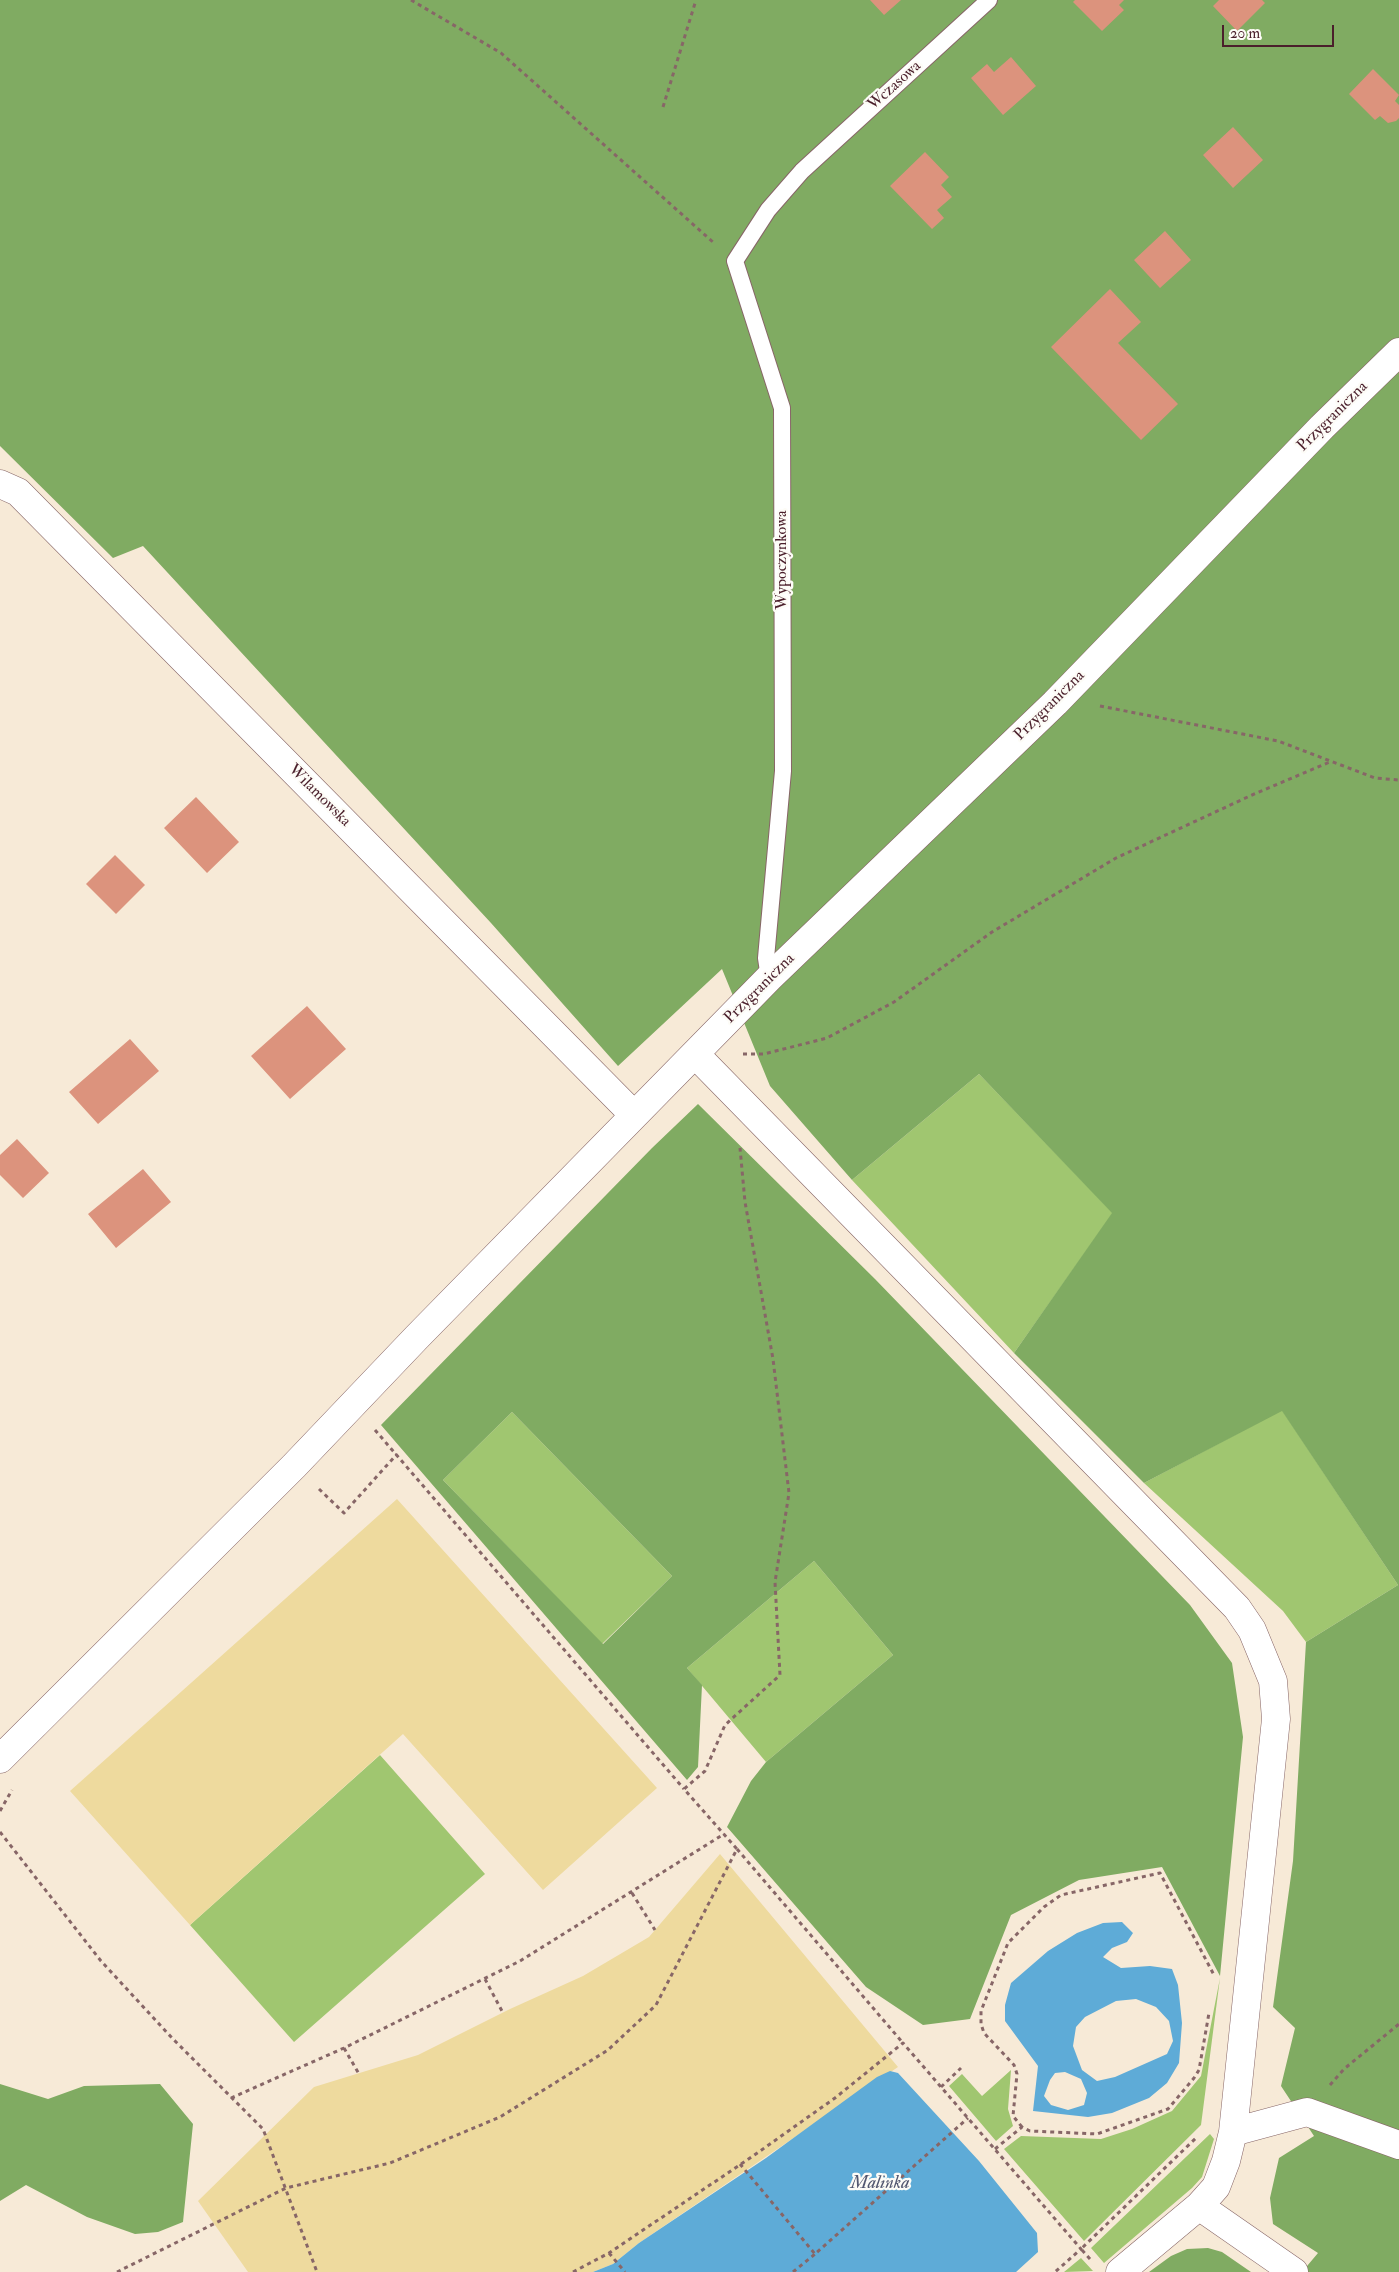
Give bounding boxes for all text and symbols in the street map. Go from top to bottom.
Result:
scale bar [1224,15,1336,47]
text: 20 m [1230,24,1260,43]
street label: Wczasowa [864,57,926,115]
street label: Przygraniczna [1294,378,1372,456]
street label: Wypoczynkowa [773,510,793,610]
street label: Przygraniczna [1011,667,1089,745]
street label: Wilamowska [284,761,354,831]
street label: Przygraniczna [721,950,799,1028]
water label: Malinka [850,2173,910,2195]

